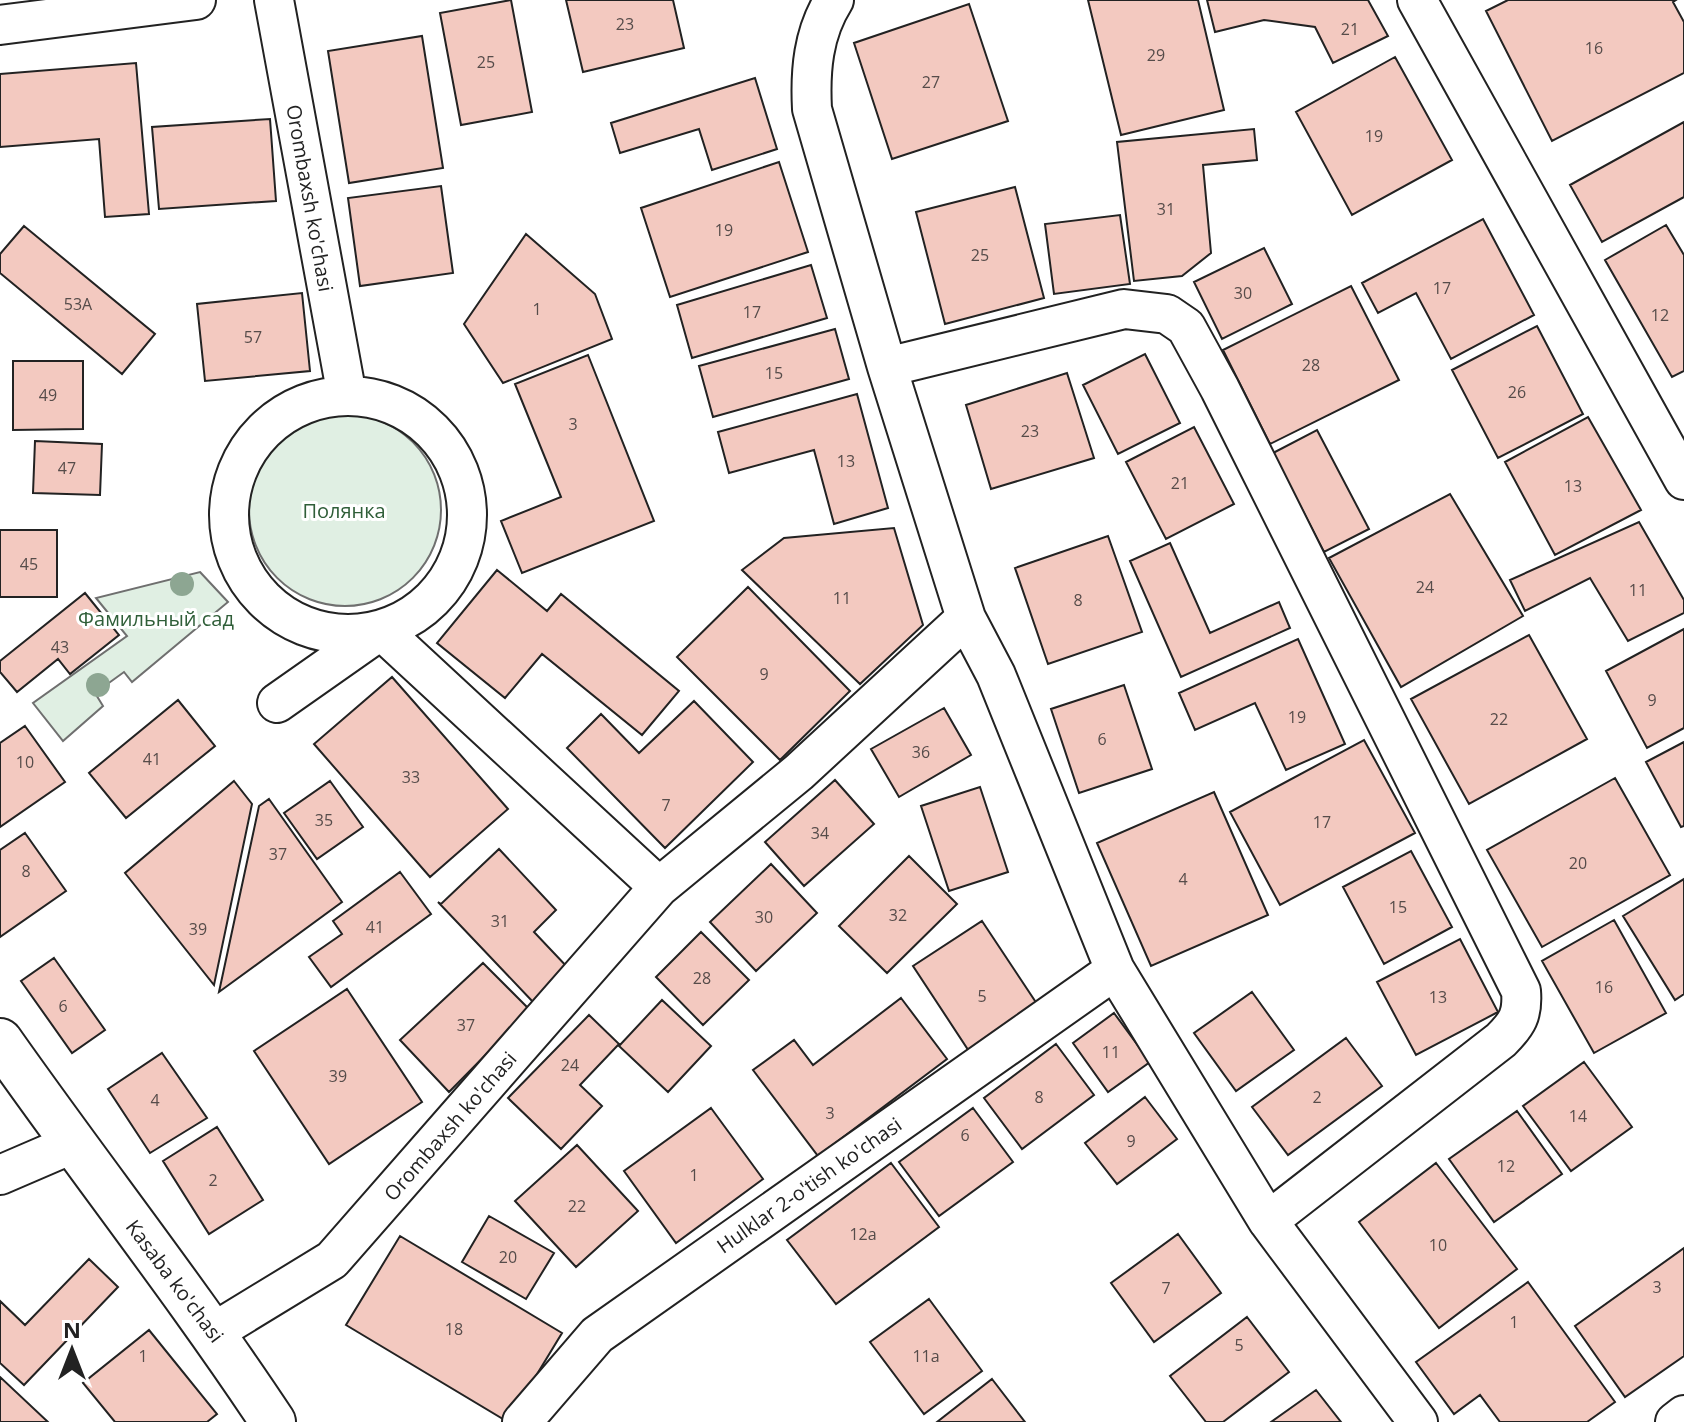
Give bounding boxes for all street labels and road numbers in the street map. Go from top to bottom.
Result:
street label: Orombaxsh ko'chasi [280,102,340,294]
street label: Orombaxsh ko'chasi [378,1046,522,1206]
street label: Hulklar 2-o'tish ko'chasi [711,1111,907,1259]
street label: Kasaba ko'chasi [120,1214,230,1348]

